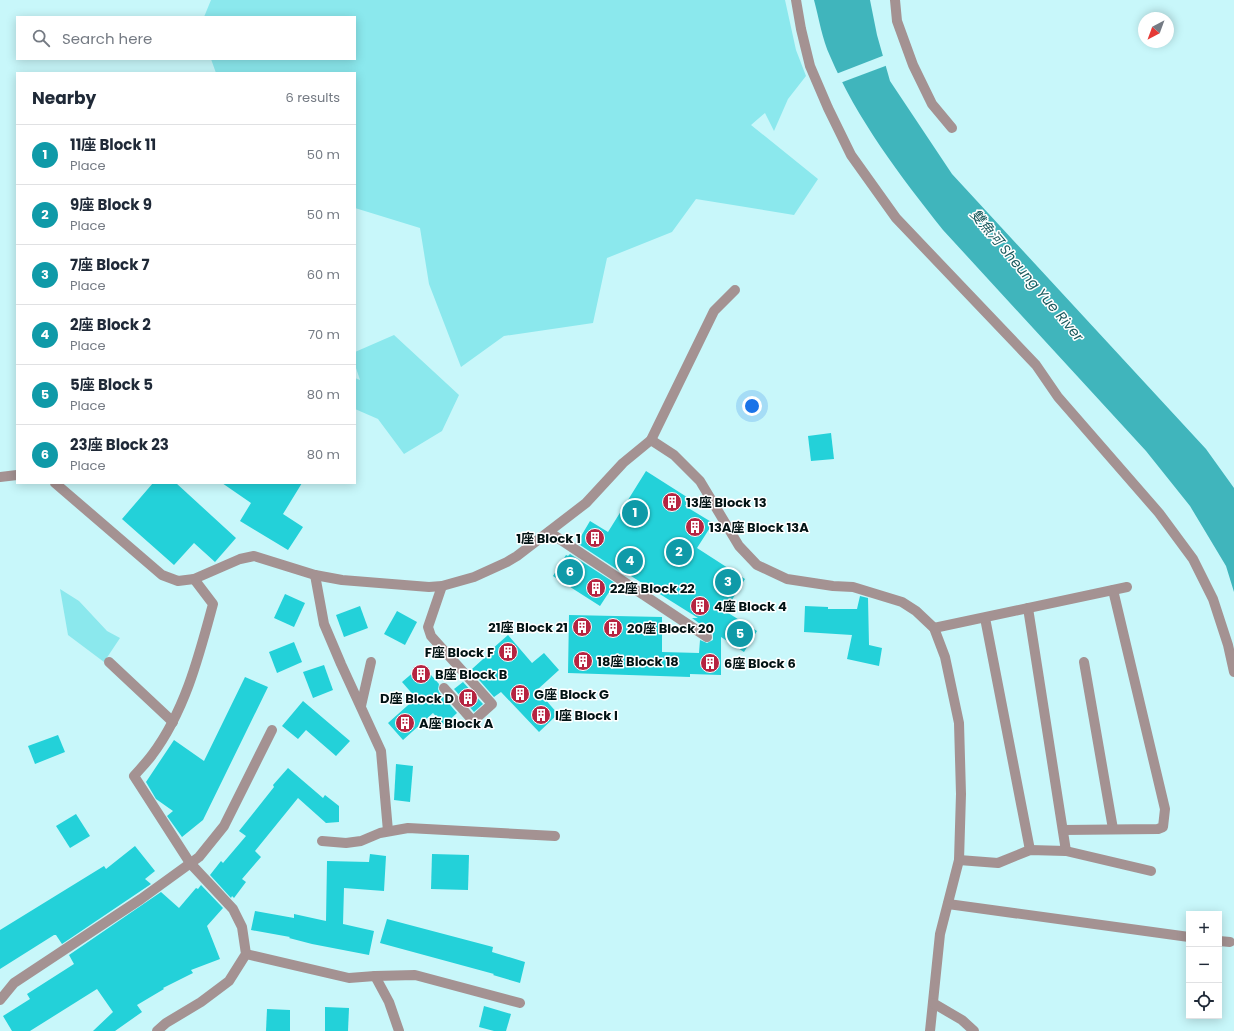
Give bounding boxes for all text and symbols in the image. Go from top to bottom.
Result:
north arrow [1138,12,1174,48]
search box [16,16,356,60]
icon: search [30,27,52,49]
text: Search here [62,28,152,49]
text: Nearby [32,86,96,110]
text: 6 results [286,88,340,107]
text: 11座 Block 11 [70,134,156,155]
text: 1 [43,145,47,164]
text: 50 m [307,145,340,164]
text: Place [70,156,105,175]
text: 9座 Block 9 [70,194,152,215]
text: 2 [41,205,49,224]
text: 50 m [307,205,340,224]
water label: 雙魚河 Sheung Yue River [966,205,1089,346]
text: Place [70,216,105,235]
text: 7座 Block 7 [70,254,150,275]
text: 3 [41,265,49,284]
text: 60 m [307,265,340,284]
text: Place [70,276,105,295]
text: 2座 Block 2 [70,314,151,335]
text: 4 [41,325,49,344]
text: 70 m [308,325,340,344]
text: Place [70,336,105,355]
text: 5座 Block 5 [70,374,153,395]
text: 5 [41,385,49,404]
text: 80 m [307,385,340,404]
text: Place [70,396,105,415]
your location [742,396,762,416]
text: 23座 Block 23 [70,434,169,455]
text: 6 [41,445,49,464]
text: 80 m [307,445,340,464]
text: Place [70,456,105,475]
building icon: 13座 Block 13 [661,491,683,513]
place label: 13座 Block 13 [686,493,767,512]
pin: 1 [622,498,648,528]
building icon: 13A座 Block 13A [684,516,706,538]
place label: 13A座 Block 13A [709,518,809,537]
building icon: 1座 Block 1 [584,527,606,549]
place label: 1座 Block 1 [516,529,581,548]
pin: 2 [666,537,692,567]
pin: 4 [617,546,643,576]
pin: 6 [557,557,583,587]
pin: 3 [715,567,741,597]
building icon: 22座 Block 22 [585,577,607,599]
place label: 22座 Block 22 [610,579,695,598]
building icon: 4座 Block 4 [689,595,711,617]
place label: 4座 Block 4 [714,597,787,616]
building icon: 21座 Block 21 [571,616,593,638]
building icon: 20座 Block 20 [602,617,624,639]
place label: 21座 Block 21 [488,618,568,637]
place label: 20座 Block 20 [627,619,714,638]
pin: 5 [727,619,753,649]
building icon: F座 Block F [497,641,519,663]
place label: F座 Block F [425,643,494,662]
building icon: 18座 Block 18 [572,650,594,672]
place label: 18座 Block 18 [597,652,679,671]
building icon: 6座 Block 6 [699,652,721,674]
place label: 6座 Block 6 [724,654,796,673]
building icon: B座 Block B [410,663,432,685]
place label: B座 Block B [435,665,508,684]
building icon: G座 Block G [509,683,531,705]
place label: G座 Block G [534,685,609,704]
building icon: D座 Block D [457,687,479,709]
place label: D座 Block D [380,689,455,708]
building icon: I座 Block I [530,704,552,726]
place label: I座 Block I [555,706,618,725]
building icon: A座 Block A [394,712,416,734]
place label: A座 Block A [419,714,494,733]
map controls [1186,911,1222,1019]
button: + [1186,911,1222,947]
button: − [1186,947,1222,983]
button: locate [1186,983,1222,1019]

